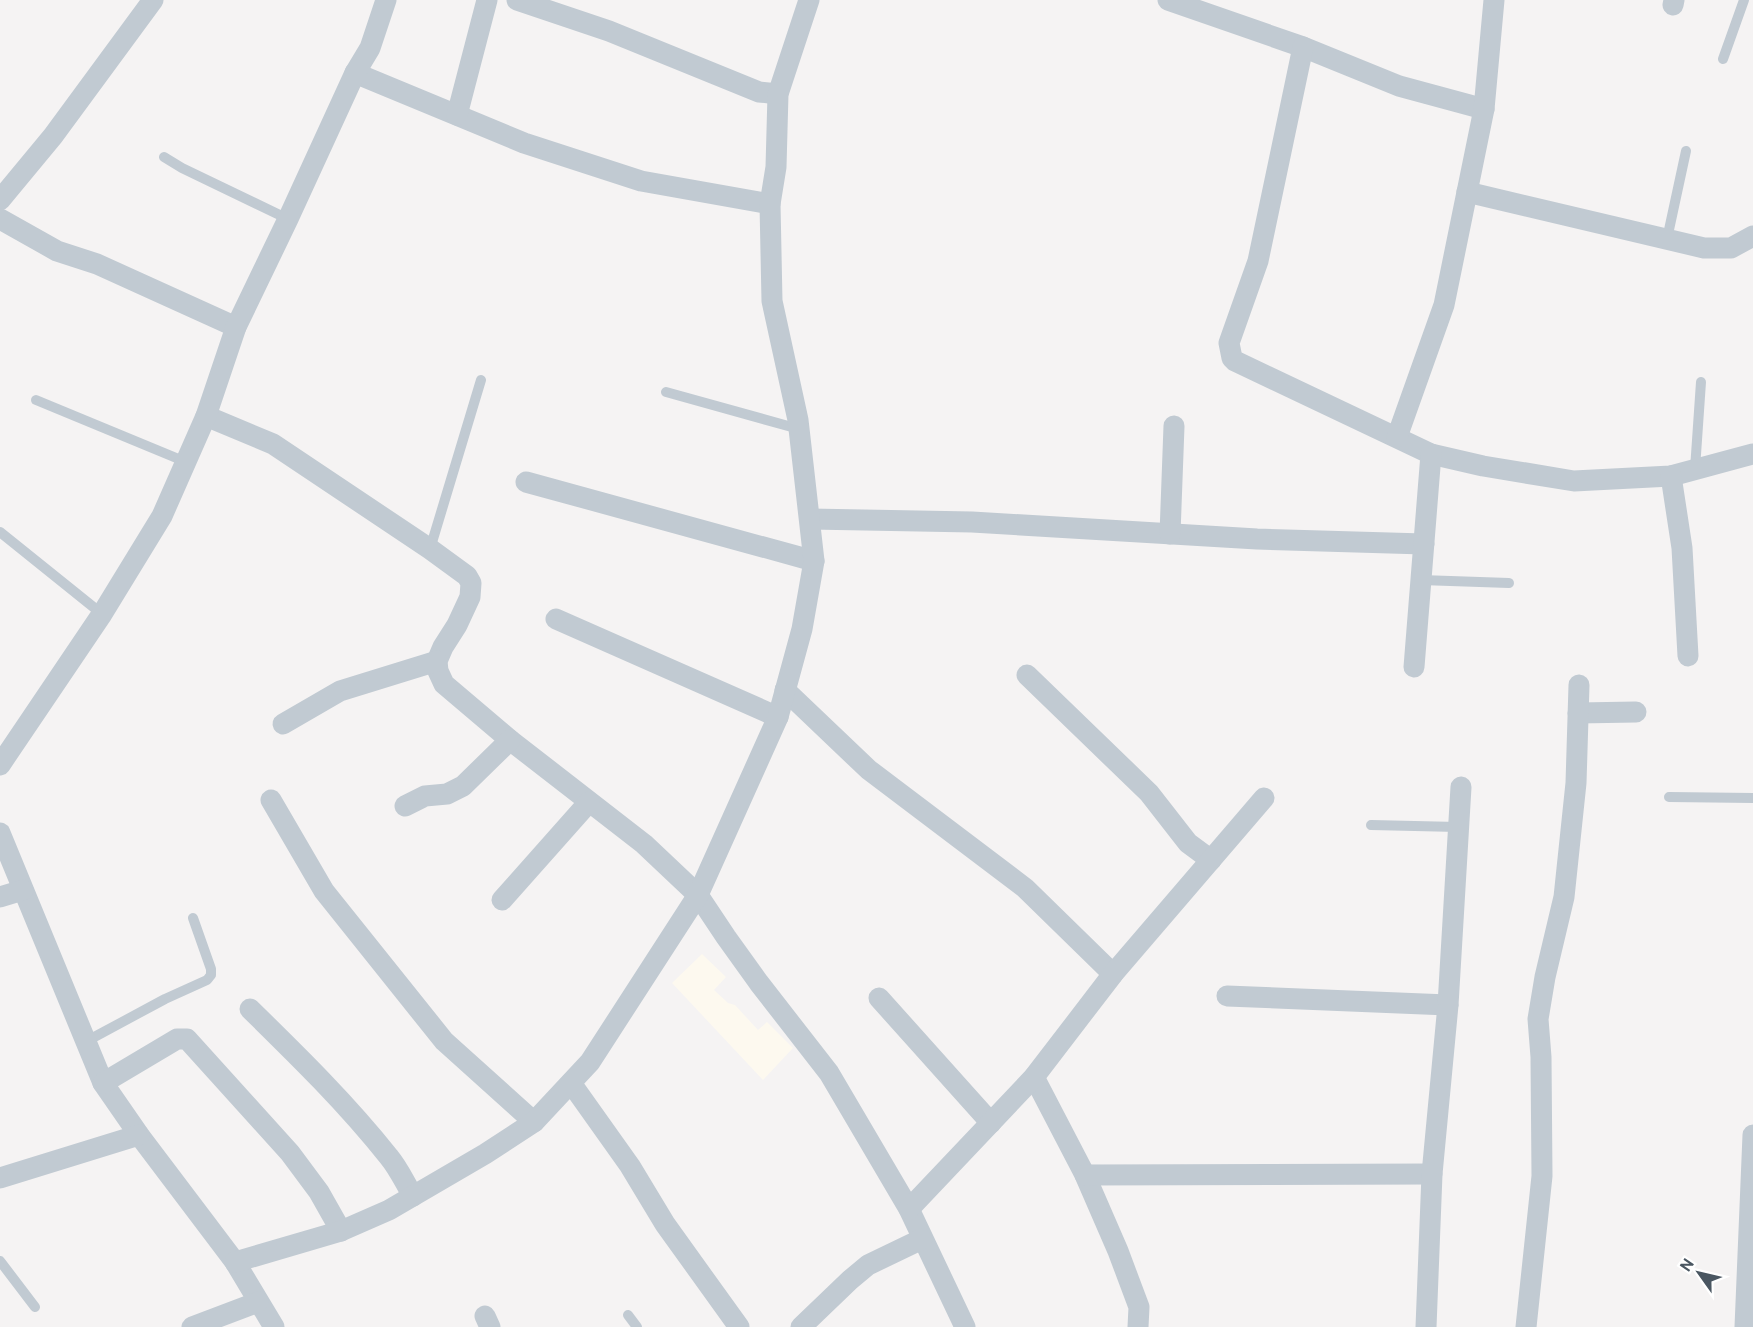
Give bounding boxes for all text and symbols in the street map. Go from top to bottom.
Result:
north arrow [1669,1243,1729,1303]
text: N [1677,1255,1700,1276]

